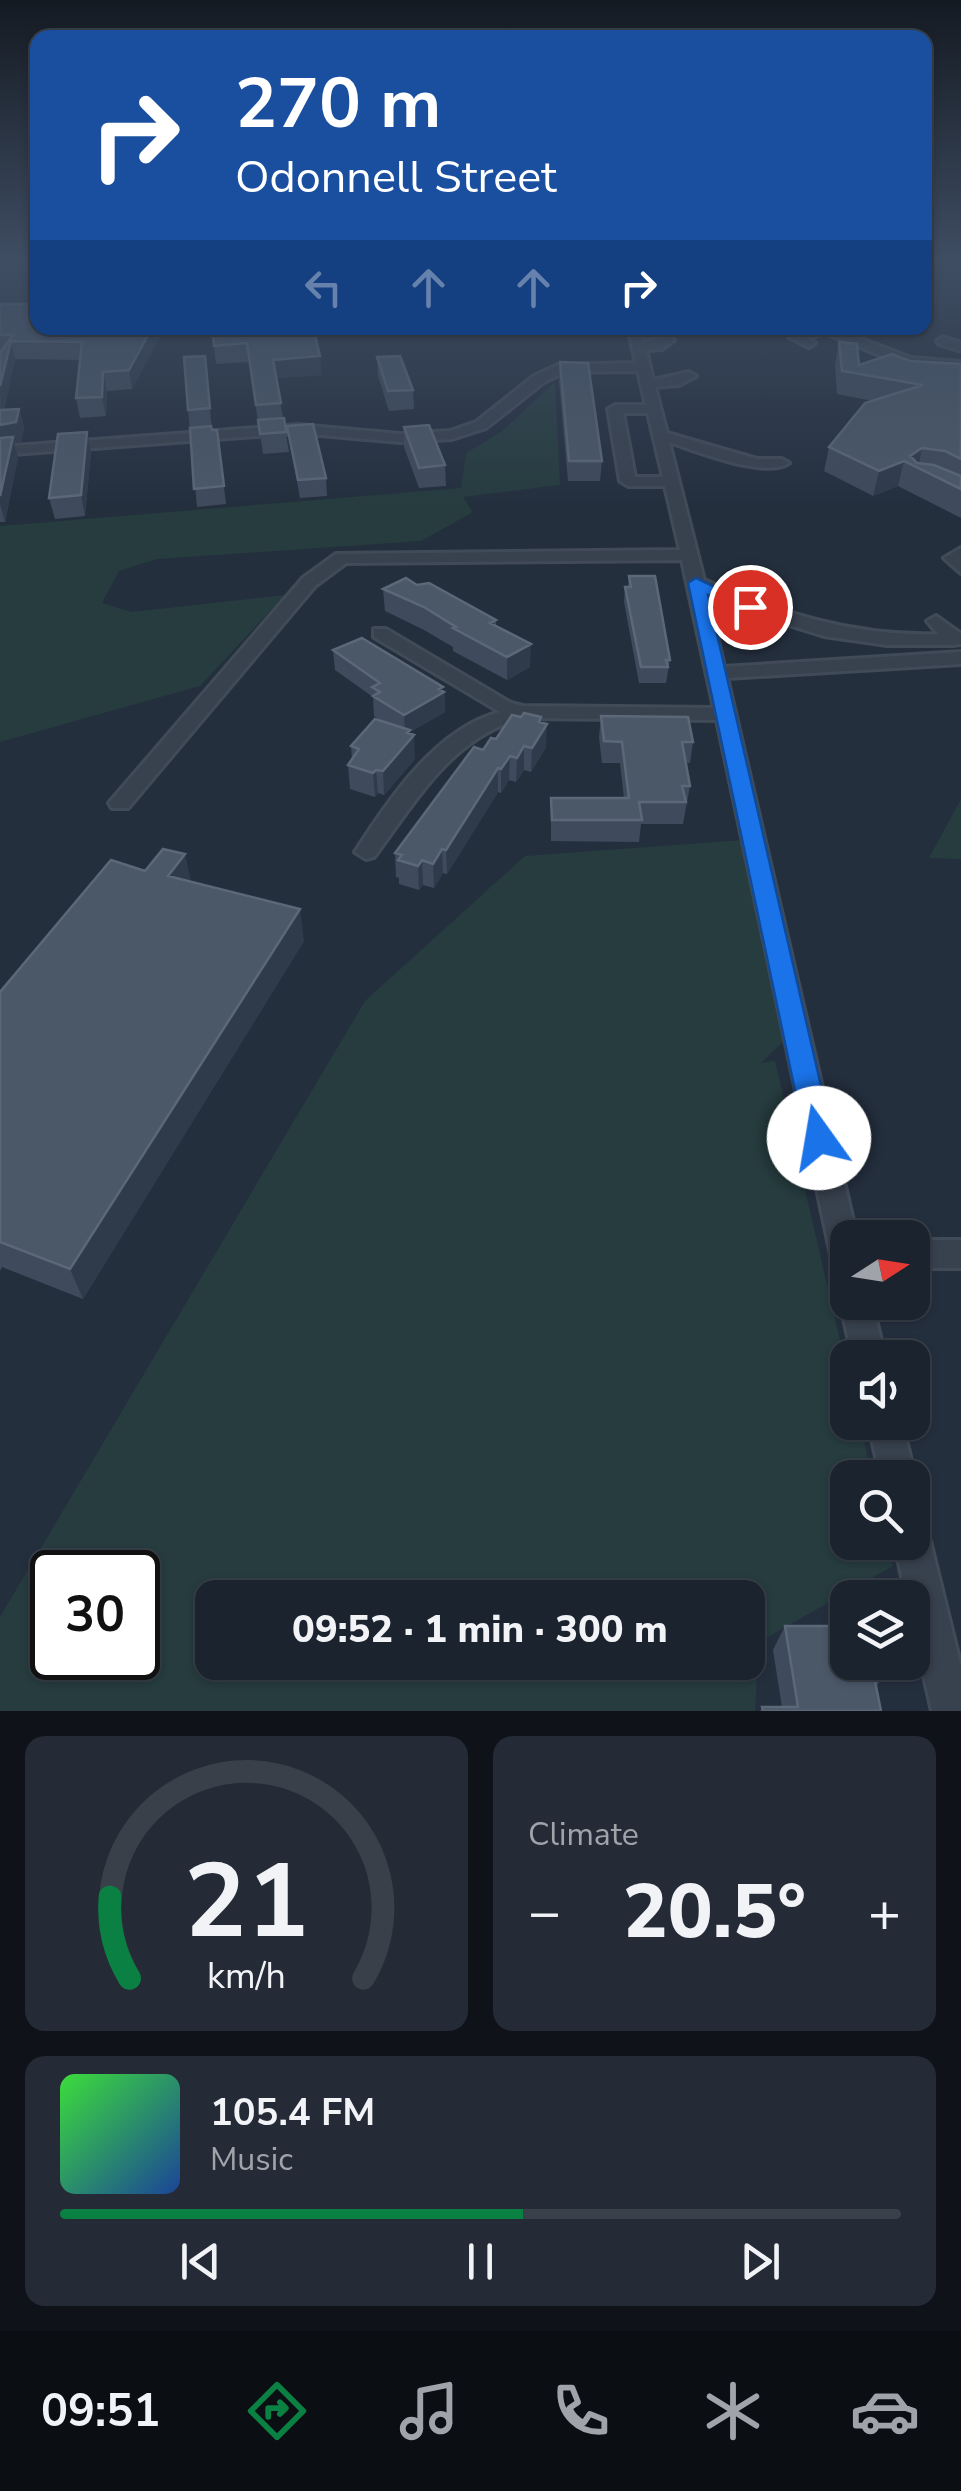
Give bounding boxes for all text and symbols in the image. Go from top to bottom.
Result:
text: 270 m [235,56,441,152]
icon: right [70,70,200,200]
text: Odonnell Street [235,147,557,208]
icon: left [296,260,351,315]
icon: ahead [401,260,456,315]
icon: ahead [506,260,561,315]
icon: right [611,260,666,315]
pin [708,565,793,650]
icon: arrive [723,580,778,635]
position arrow [767,1086,871,1190]
north arrow [830,1220,930,1320]
map controls [830,1220,930,1680]
button: sound [830,1340,930,1440]
button: search [830,1460,930,1560]
speed limit sign: 30 [30,1550,160,1680]
button: layers [830,1580,930,1680]
text: 09:52 · 1 min · 300 m [292,1604,668,1655]
text: Climate [528,1813,639,1856]
text: 21 [184,1831,309,1973]
text: 20.5° [623,1861,806,1963]
text: − [528,1875,561,1950]
text: + [868,1875,901,1950]
text: km/h [207,1952,286,2001]
text: 105.4 FM [210,2087,375,2138]
text: Music [210,2138,293,2181]
icon: previous [173,2234,228,2289]
icon: pause [453,2234,508,2289]
icon: next [733,2234,788,2289]
icon: directions [242,2376,312,2446]
icon: music [394,2376,464,2446]
icon: phone [546,2376,616,2446]
icon: climate [698,2376,768,2446]
icon: car [850,2376,920,2446]
text: 09:51 [41,2381,160,2442]

